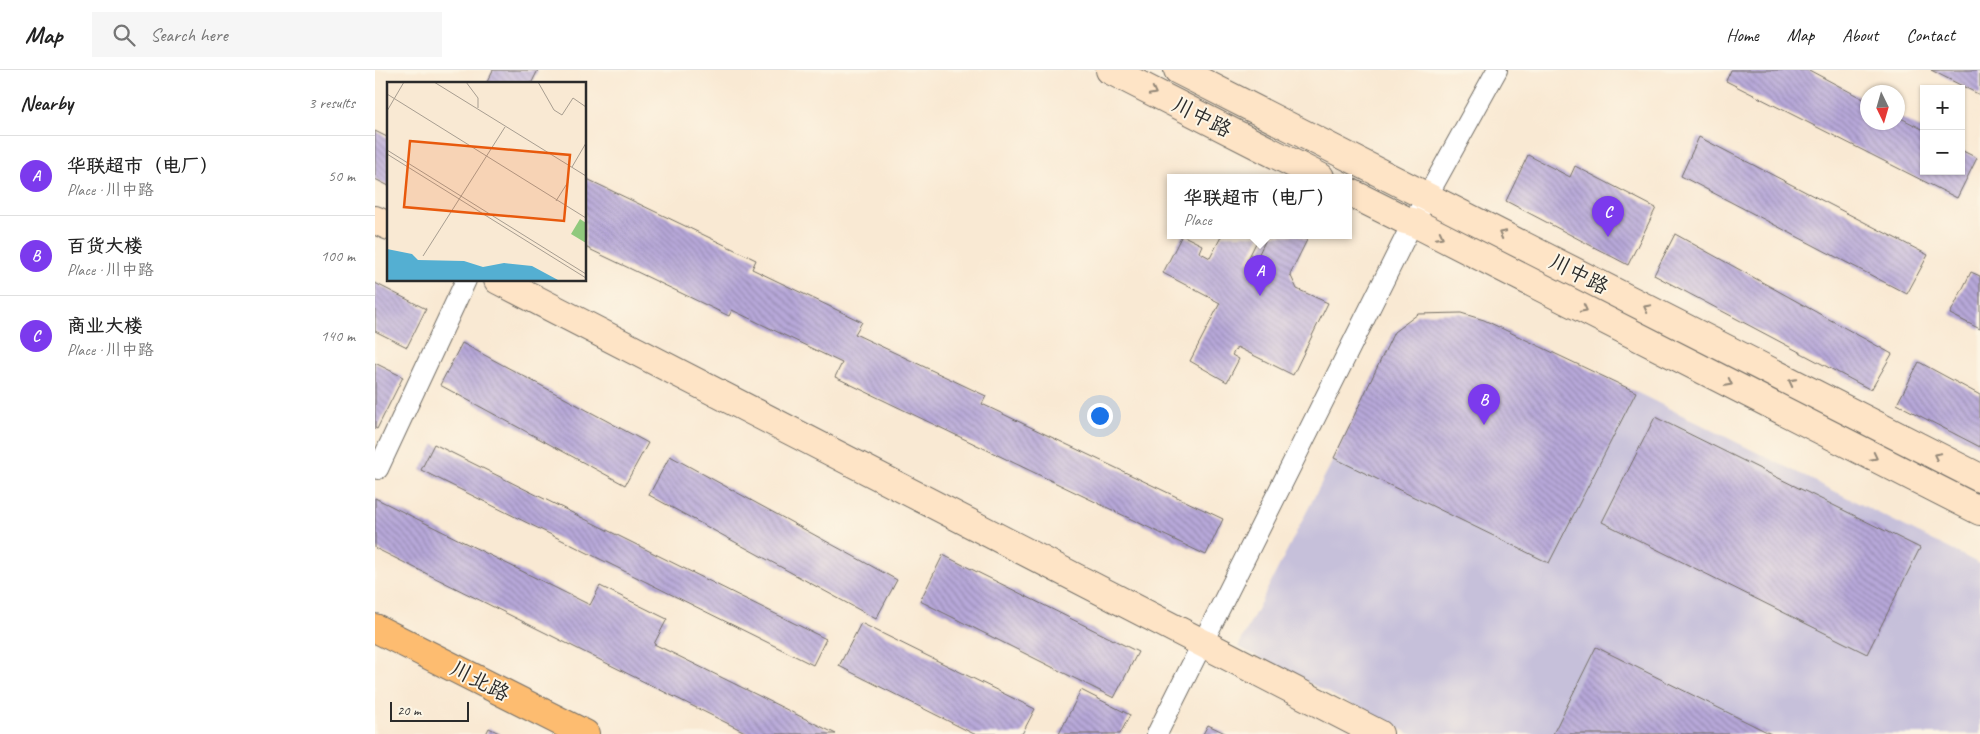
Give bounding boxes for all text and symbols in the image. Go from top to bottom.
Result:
search box [92,12,442,57]
text: Map [25,20,62,50]
icon: search [110,21,138,49]
text: Search here [150,23,228,47]
text: Home [1726,24,1759,46]
text: Map [1787,24,1814,46]
text: About [1842,24,1878,46]
text: Contact [1906,24,1955,46]
inset map [387,82,586,281]
north arrow [1860,85,1905,130]
map controls [1920,85,1965,175]
button: + [1920,85,1965,130]
one-way arrow [1148,86,1157,96]
text: Nearby [20,90,73,116]
street label: 川中路 [1168,91,1236,143]
text: 3 results [308,93,355,113]
button: − [1920,130,1965,175]
text: 华联超市（电厂） [67,154,219,178]
text: A [32,166,40,186]
text: 50 m [328,166,355,186]
popup [1167,174,1352,239]
text: Place · 川中路 [67,180,154,200]
text: 华联超市（电厂） [1183,186,1336,210]
pin: C [1592,196,1624,237]
text: Place [1183,210,1212,230]
one-way arrow [1434,230,1443,240]
one-way arrow [1498,230,1507,241]
text: 百货大楼 [67,234,143,258]
text: B [32,246,40,266]
text: 100 m [321,246,355,266]
street label: 川中路 [1545,248,1613,300]
pin: A [1244,255,1276,296]
text: Place · 川中路 [67,260,154,280]
one-way arrow [1579,303,1588,313]
one-way arrow [1643,304,1652,314]
text: 商业大楼 [67,314,143,338]
text: C [32,326,40,346]
text: 140 m [321,326,355,346]
text: Place · 川中路 [67,340,154,360]
one-way arrow [1724,377,1733,387]
one-way arrow [1788,378,1797,388]
pin: B [1468,384,1500,425]
your location [1087,403,1113,429]
one-way arrow [1869,451,1878,461]
one-way arrow [1933,452,1942,462]
street label: 川北路 [446,655,514,707]
scale bar [390,699,469,722]
text: 20 m [397,702,421,719]

